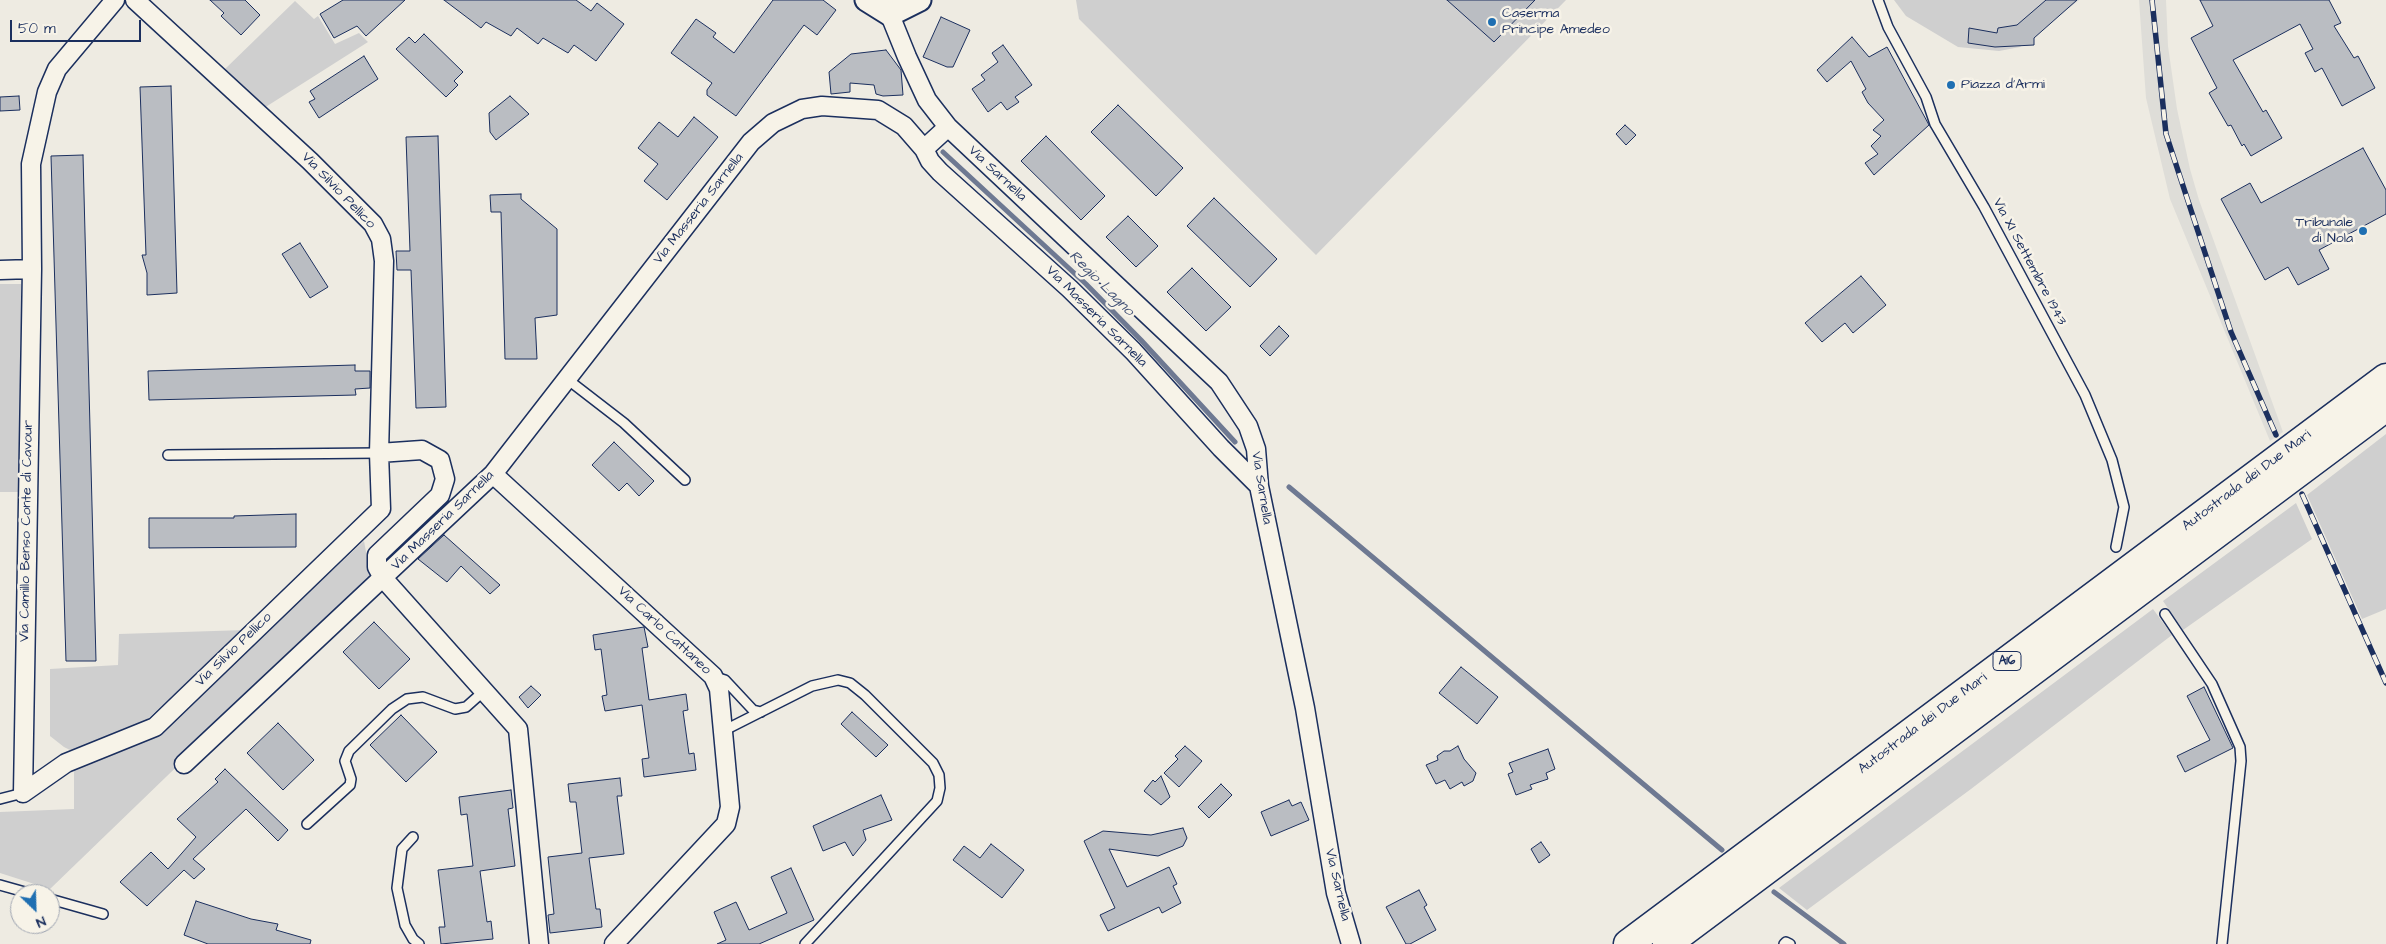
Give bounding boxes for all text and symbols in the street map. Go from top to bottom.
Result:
place label: Caserma Principe Amedeo [1502,6,1610,38]
scale bar [12,10,144,42]
marker: Caserma Principe Amedeo [1486,16,1498,28]
text: 50 m [18,18,56,39]
place label: Piazza d'Armi [1961,77,2045,93]
marker: Piazza d'Armi [1945,79,1957,91]
street label: Via Sarnella [964,143,1030,205]
street label: Via Silvio Pellico [297,149,379,233]
street label: Via Masseria Sarnella [650,150,748,268]
street label: Via XI Settembre 1943 [1988,196,2070,328]
place label: Tribunale di Nola [2296,215,2353,248]
marker: Tribunale di Nola [2357,225,2369,237]
water label: Regio Lagno [1065,248,1137,320]
street label: Via Masseria Sarnella [1042,263,1150,371]
street label: Via Camillo Benso Conte di Cavour [17,420,37,642]
street label: Autostrada dei Due Mari [2179,427,2315,535]
street label: Via Sarnella [1247,450,1275,526]
street label: Via Masseria Sarnella [388,468,498,574]
street label: Via Carlo Cattaneo [614,583,714,679]
street label: Via Silvio Pellico [192,609,276,691]
road number: A16 [1993,651,2021,670]
street label: Autostrada dei Due Mari [1855,670,1991,778]
street label: Via Sarnella [1321,847,1353,923]
north arrow [10,884,60,934]
text: N [33,911,49,933]

